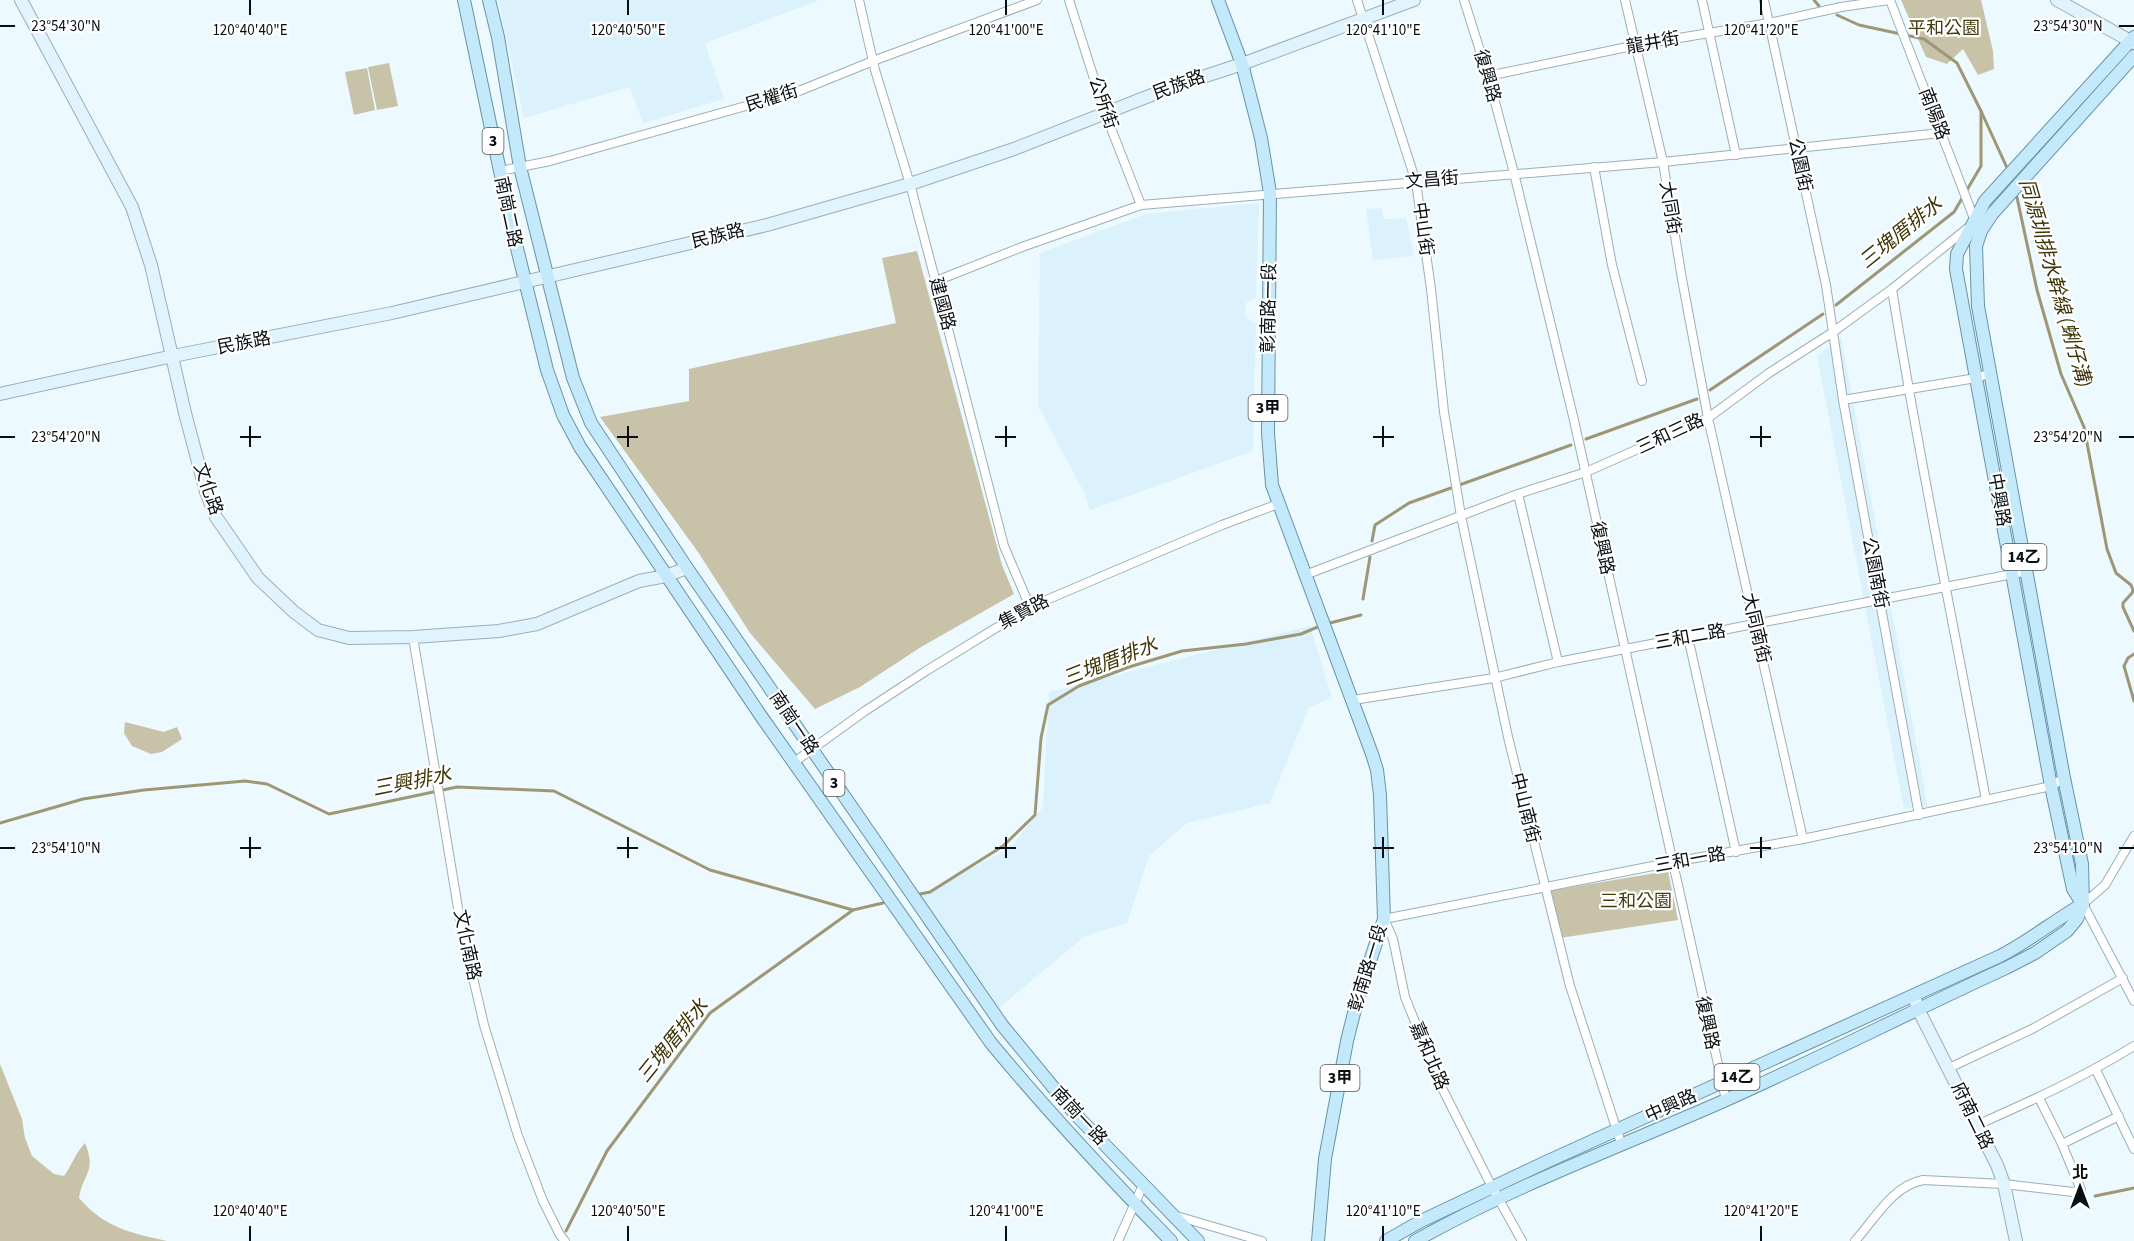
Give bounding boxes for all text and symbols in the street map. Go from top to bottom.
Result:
text: 23°54'30"N [31,16,101,37]
park label: 平和公園 [1908,16,1980,41]
text: 23°54'30"N [2033,16,2103,37]
text: 120°40'40"E [212,20,288,41]
text: 120°40'50"E [590,20,666,41]
text: 120°41'00"E [968,20,1044,41]
text: 120°41'10"E [1345,20,1421,41]
text: 120°41'20"E [1723,20,1799,41]
street label: 龍井街 [1624,26,1682,60]
street label: 復興路 [1468,47,1506,105]
street label: 民族路 [1149,64,1209,106]
street label: 公所街 [1082,73,1124,133]
street label: 民權街 [743,78,801,118]
street label: 南陽路 [1913,84,1955,144]
road number: 3 [482,128,504,154]
street label: 公園街 [1782,136,1818,194]
street label: 文昌街 [1404,165,1460,195]
street label: 南崗二路 [488,174,528,250]
water label: 同源圳排水幹線 (蜊仔溝) [2012,175,2098,391]
street label: 大同街 [1653,179,1687,237]
water label: 三塊厝排水 [1853,190,1949,275]
street label: 中山街 [1407,201,1439,257]
street label: 民族路 [689,218,747,254]
street label: 彰南路一段 [1256,263,1282,353]
street label: 建國路 [923,275,961,333]
street label: 民族路 [215,326,273,360]
road number: 3甲 [1248,395,1288,421]
street label: 三和三路 [1632,407,1708,461]
text: 23°54'20"N [31,427,101,448]
text: 23°54'20"N [2033,427,2103,448]
street label: 文化路 [187,459,229,519]
street label: 中興路 [1982,471,2016,529]
street label: 復興路 [1584,519,1620,577]
street label: 公園南街 [1856,535,1894,611]
road number: 14乙 [2002,544,2046,570]
street label: 集賢路 [994,588,1054,636]
street label: 大同南街 [1736,590,1776,666]
street label: 三和二路 [1652,618,1728,656]
water label: 三塊厝排水 [1058,631,1163,693]
street label: 南崗一路 [764,686,824,760]
water label: 三興排水 [370,760,455,803]
road number: 3 [824,770,844,796]
street label: 中山南街 [1504,770,1546,846]
text: 23°54'10"N [31,838,101,859]
text: 23°54'10"N [2033,838,2103,859]
street label: 三和一路 [1652,841,1728,879]
park label: 三和公園 [1600,889,1672,914]
street label: 文化南路 [447,907,487,983]
street label: 彰南路一段 [1343,921,1393,1015]
water label: 三塊厝排水 [631,993,716,1089]
street label: 復興路 [1689,994,1725,1052]
street label: 嘉和北路 [1403,1018,1455,1094]
road number: 14乙 [1714,1064,1760,1090]
road number: 3甲 [1320,1065,1360,1091]
street label: 府南二路 [1945,1078,1999,1154]
street label: 南崗一路 [1045,1081,1113,1151]
street label: 中興路 [1641,1084,1701,1128]
north arrow [2050,1157,2110,1217]
text: 北 [2072,1162,2088,1184]
text: 120°40'40"E [212,1201,288,1222]
text: 120°40'50"E [590,1201,666,1222]
text: 120°41'00"E [968,1201,1044,1222]
text: 120°41'10"E [1345,1201,1421,1222]
text: 120°41'20"E [1723,1201,1799,1222]

